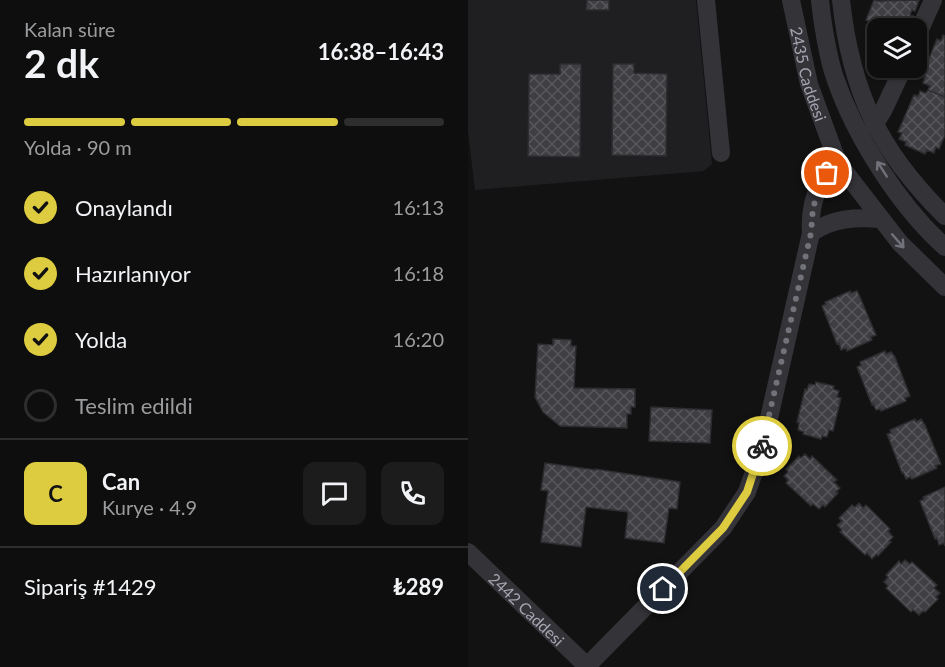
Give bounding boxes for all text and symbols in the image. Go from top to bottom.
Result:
text: Kalan süre [24,17,115,41]
map controls [867,18,927,78]
button: layers [867,18,927,78]
street label: 2435 Caddesi [787,25,831,124]
text: 16:38–16:43 [318,38,444,65]
text: 2 dk [24,40,99,86]
text: Yolda · 90 m [24,135,132,159]
pin [801,147,852,198]
icon: bag [810,156,843,189]
one-way arrow [876,161,889,178]
icon: check [24,191,57,224]
text: Onaylandı [75,194,173,221]
text: 16:13 [393,195,444,219]
one-way arrow [892,233,905,249]
icon: check [24,257,57,290]
text: Hazırlanıyor [75,260,191,287]
text: 16:18 [393,261,444,285]
icon: check [24,323,57,356]
text: Yolda [75,326,127,353]
text: 16:20 [393,327,444,351]
text: Teslim edildi [75,392,193,419]
courier [732,416,792,476]
icon: bike [746,430,779,463]
button: chat [303,462,366,525]
button: phone [381,462,444,525]
text: Can [102,468,140,495]
text: C [48,480,63,507]
text: Kurye · 4.9 [102,495,197,519]
pin [637,563,688,614]
street label: 2442 Caddesi [486,568,569,649]
icon: home [646,572,679,605]
text: Sipariş #1429 [24,573,157,600]
text: ₺289 [393,573,444,600]

